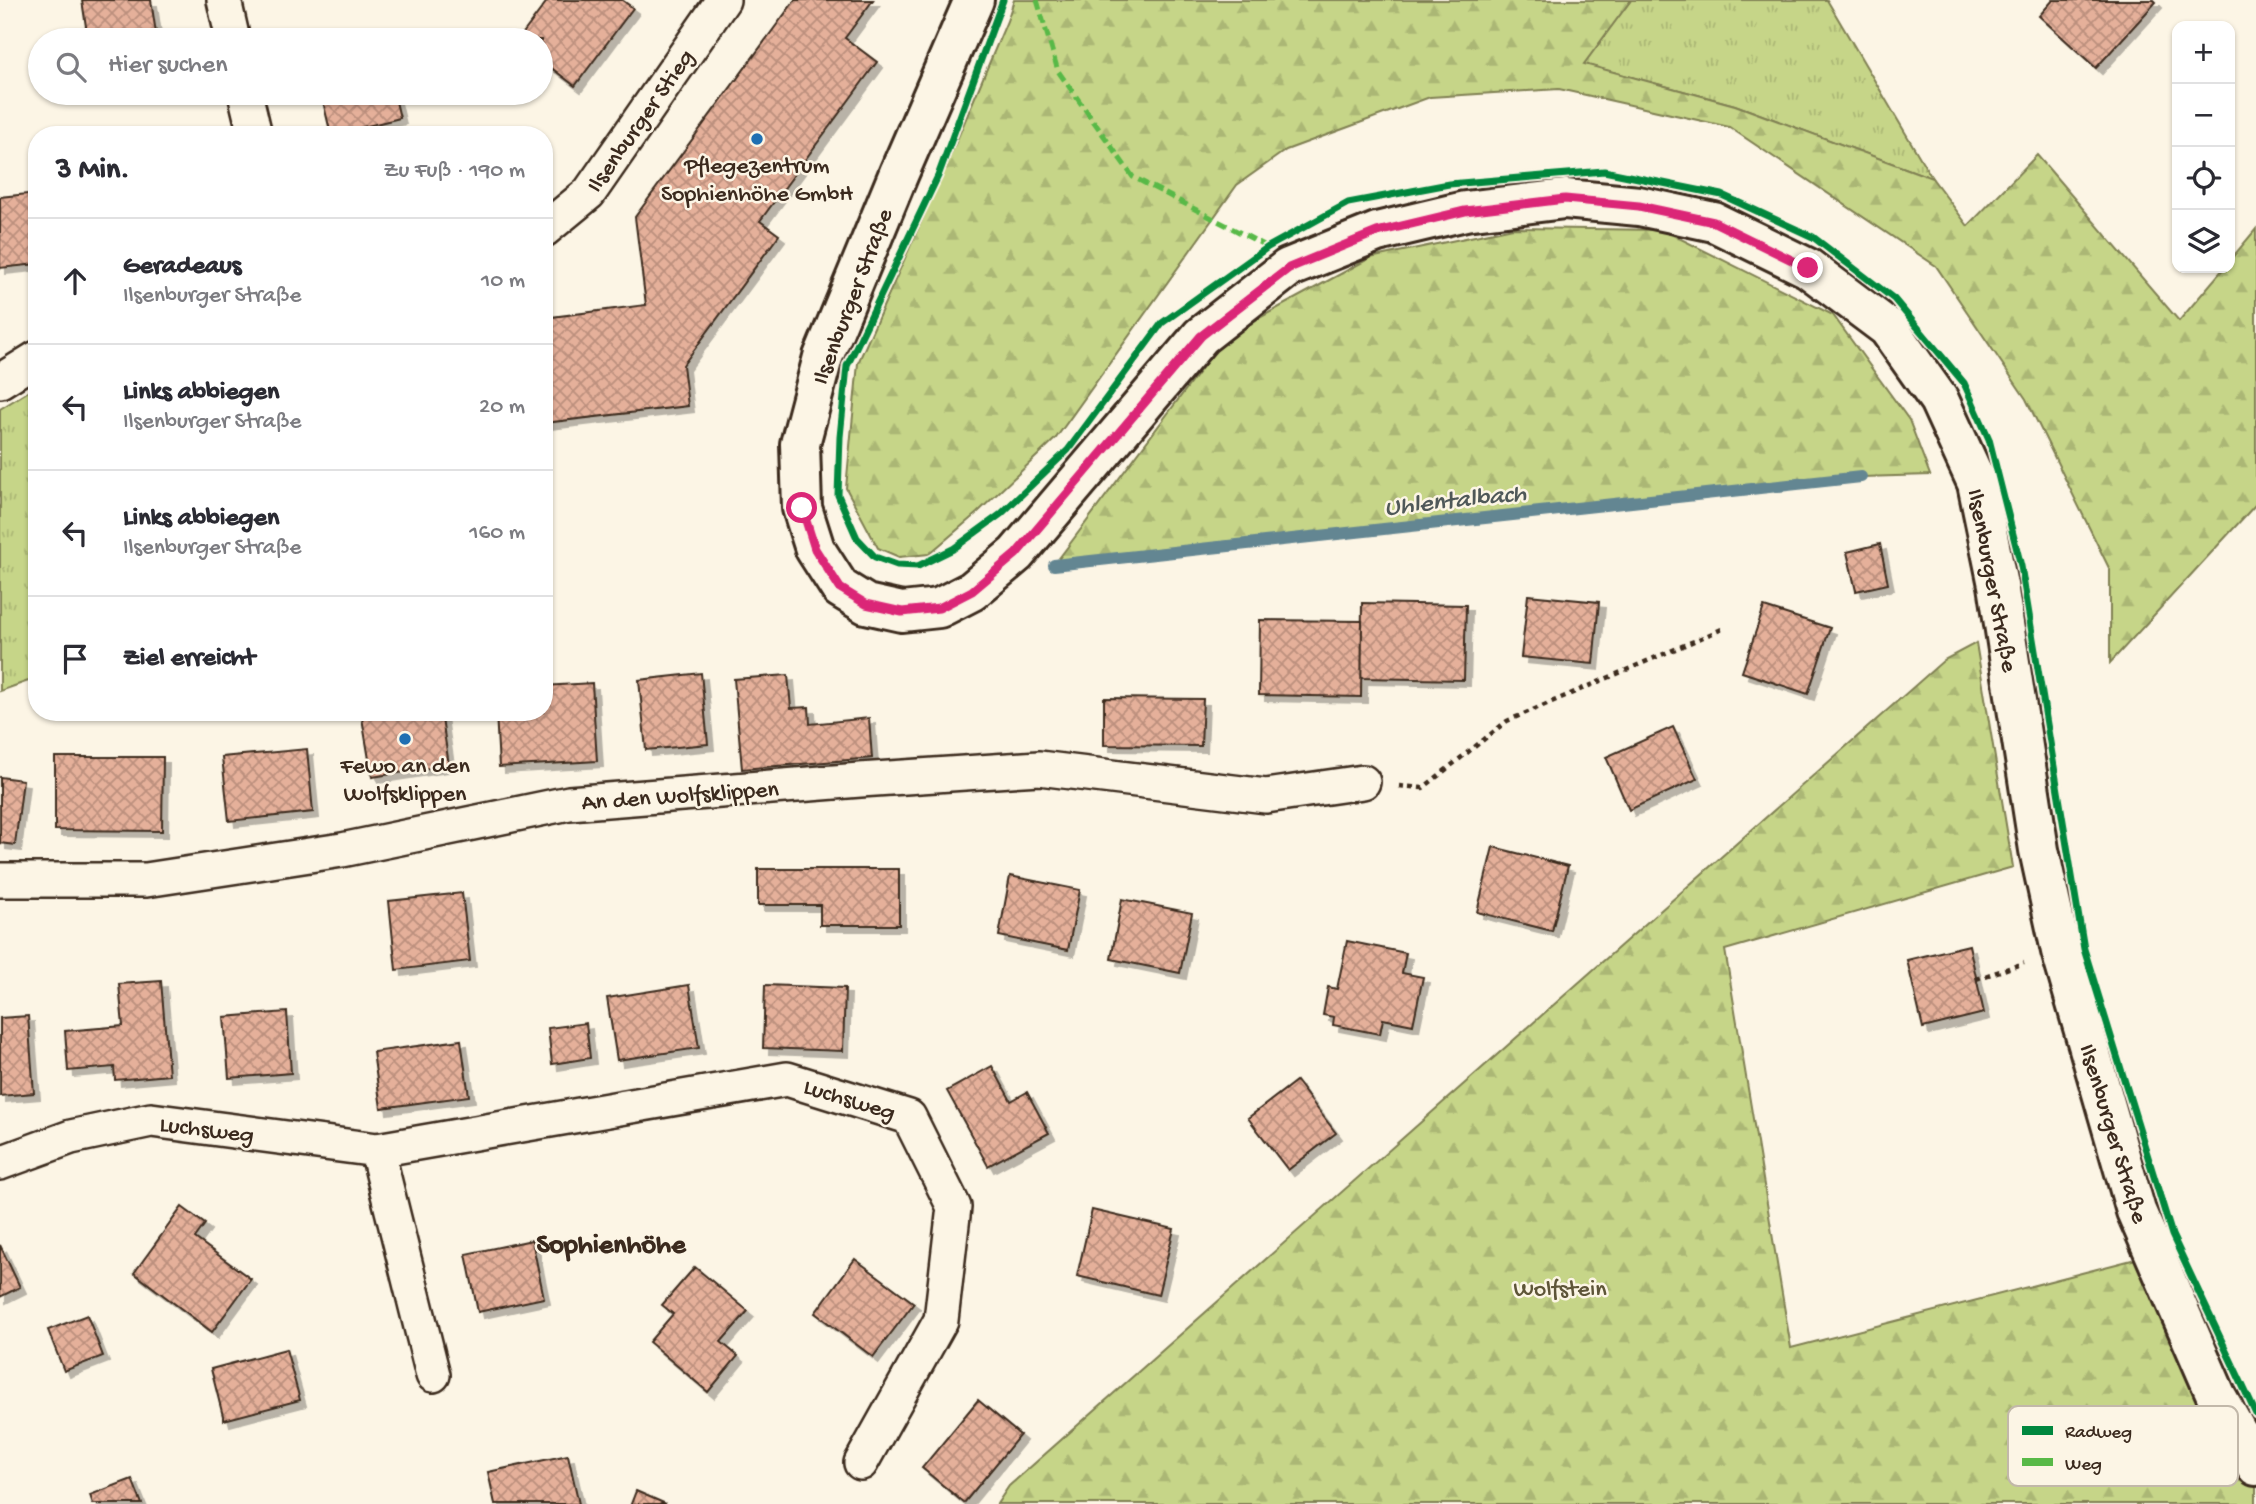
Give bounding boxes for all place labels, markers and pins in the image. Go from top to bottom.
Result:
marker: Pflegezentrum Sophienhöhe GmbH [749,131,765,147]
place label: Pflegezentrum Sophienhöhe GmbH [661,153,853,210]
marker: Fewo an den Wolfsklippen [397,731,413,747]
place label: Fewo an den Wolfsklippen [339,753,470,810]

